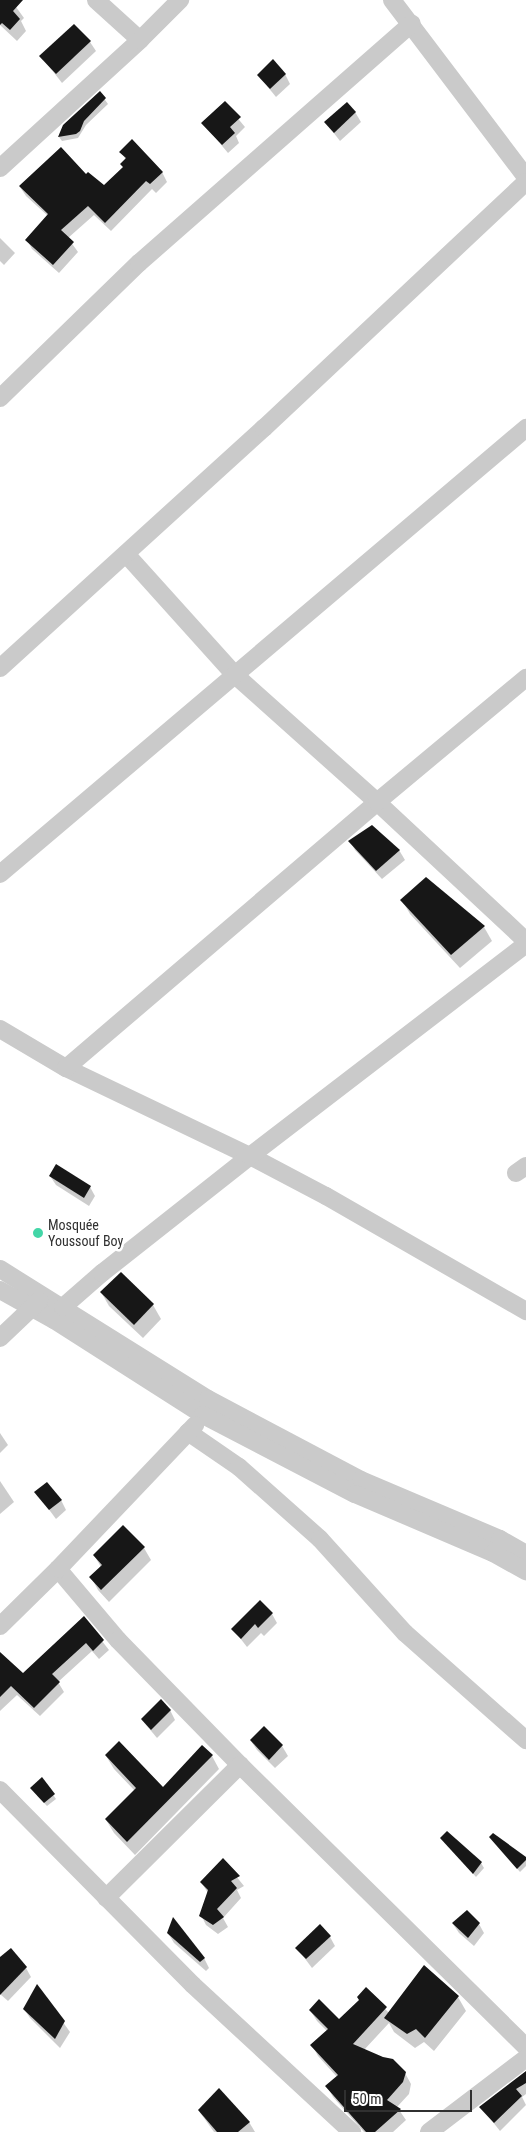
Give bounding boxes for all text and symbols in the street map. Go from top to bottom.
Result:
place label: Mosquée Youssouf Boy [48,1217,123,1250]
marker: Mosquée Youssouf Boy [32,1227,44,1239]
scale bar [346,2080,474,2112]
text: 50 m [352,2090,382,2108]

